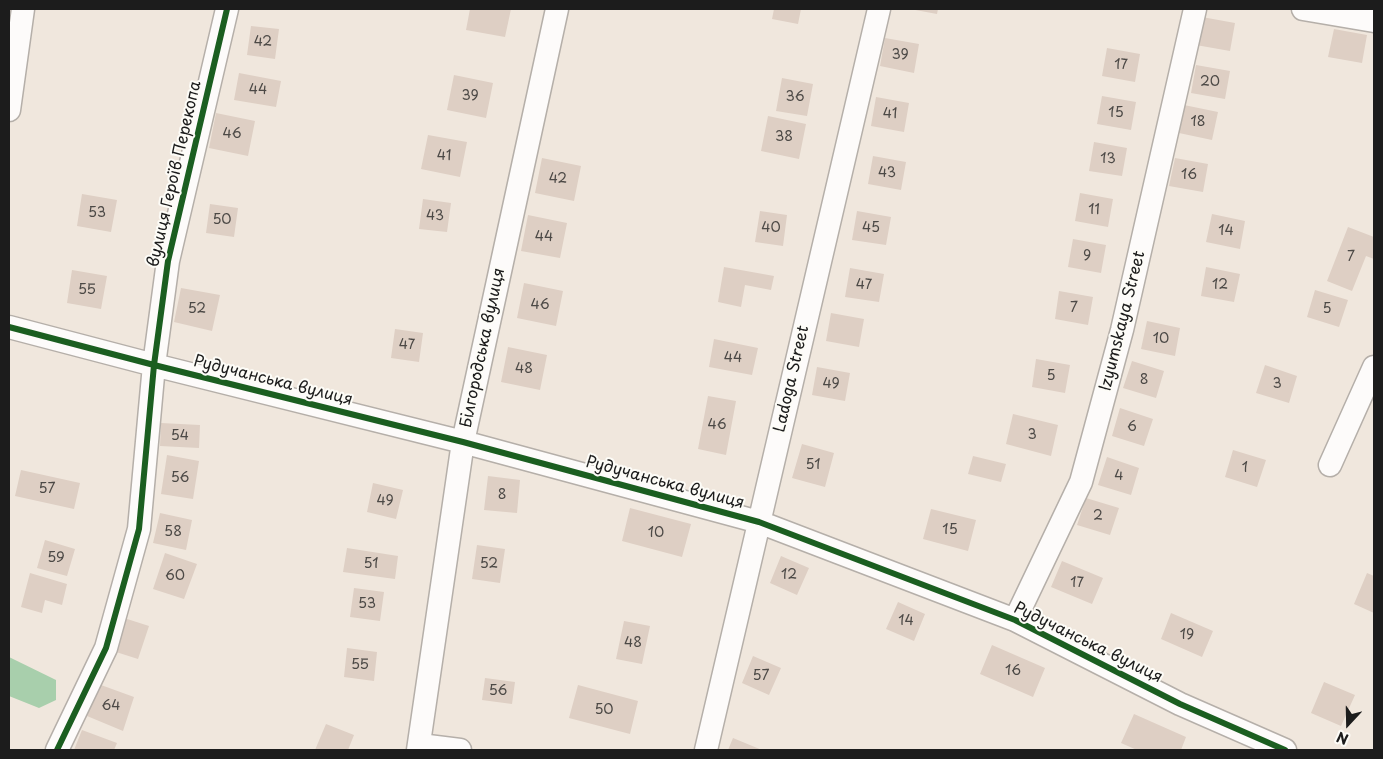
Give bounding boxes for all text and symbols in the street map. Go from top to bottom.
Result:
house number: 42 [254,34,272,50]
house number: 39 [891,47,909,63]
house number: 17 [1114,57,1128,73]
house number: 20 [1200,74,1220,90]
street label: вулиця Героїв Перекопа [144,79,206,269]
house number: 44 [249,82,267,98]
house number: 39 [461,88,479,104]
house number: 36 [785,89,805,105]
house number: 15 [1108,105,1124,121]
house number: 41 [883,106,897,122]
house number: 18 [1190,114,1206,130]
house number: 46 [222,126,242,142]
house number: 38 [775,129,793,145]
house number: 41 [437,148,451,164]
house number: 13 [1100,151,1116,167]
house number: 43 [878,165,896,181]
house number: 16 [1181,167,1197,183]
house number: 42 [549,171,567,187]
house number: 11 [1088,202,1100,218]
house number: 53 [88,205,106,221]
house number: 43 [426,208,444,224]
house number: 50 [212,212,232,228]
house number: 40 [761,220,781,236]
house number: 45 [862,220,880,236]
house number: 14 [1218,223,1234,239]
house number: 44 [535,229,553,245]
house number: 9 [1083,248,1091,264]
street label: Izyumskaya Street [1096,249,1150,393]
house number: 7 [1347,249,1355,265]
street label: Білгородська вулиця [457,266,509,430]
house number: 47 [856,277,872,293]
house number: 12 [1212,277,1228,293]
house number: 55 [78,282,96,298]
house number: 46 [530,297,550,313]
house number: 7 [1070,300,1078,316]
house number: 52 [188,301,206,317]
house number: 5 [1322,301,1332,317]
street label: Ladoga Street [770,324,814,434]
house number: 10 [1153,331,1169,347]
house number: 47 [399,337,415,353]
house number: 44 [724,350,742,366]
street label: Рудучанська вулиця [192,352,354,410]
house number: 48 [515,361,533,377]
house number: 5 [1046,368,1056,384]
house number: 8 [1140,372,1148,388]
house number: 49 [822,376,840,392]
house number: 3 [1272,376,1282,392]
house number: 46 [707,417,727,433]
house number: 6 [1127,419,1137,435]
house number: 3 [1027,427,1037,443]
house number: 54 [171,428,189,444]
street label: Рудучанська вулиця [584,453,746,513]
house number: 51 [806,457,820,473]
house number: 1 [1242,460,1248,476]
house number: 4 [1114,468,1124,484]
house number: 56 [171,470,189,486]
house number: 57 [39,481,55,497]
house number: 8 [498,487,506,503]
house number: 49 [376,493,394,509]
house number: 2 [1093,508,1103,524]
house number: 15 [942,522,958,538]
house number: 58 [164,524,182,540]
house number: 10 [648,525,664,541]
house number: 59 [47,550,65,566]
house number: 51 [364,556,378,572]
house number: 52 [480,556,498,572]
house number: 12 [781,567,797,583]
house number: 60 [165,568,185,584]
house number: 17 [1070,575,1084,591]
house number: 53 [358,596,376,612]
street label: Рудучанська вулиця [1011,599,1165,687]
house number: 14 [898,613,914,629]
house number: 19 [1180,627,1194,643]
house number: 48 [624,635,642,651]
house number: 55 [351,657,369,673]
house number: 16 [1005,663,1021,679]
house number: 57 [753,668,769,684]
house number: 56 [489,683,507,699]
house number: 64 [101,698,121,714]
north arrow [1323,699,1373,749]
house number: 50 [594,702,614,718]
text: N [1334,727,1351,750]

